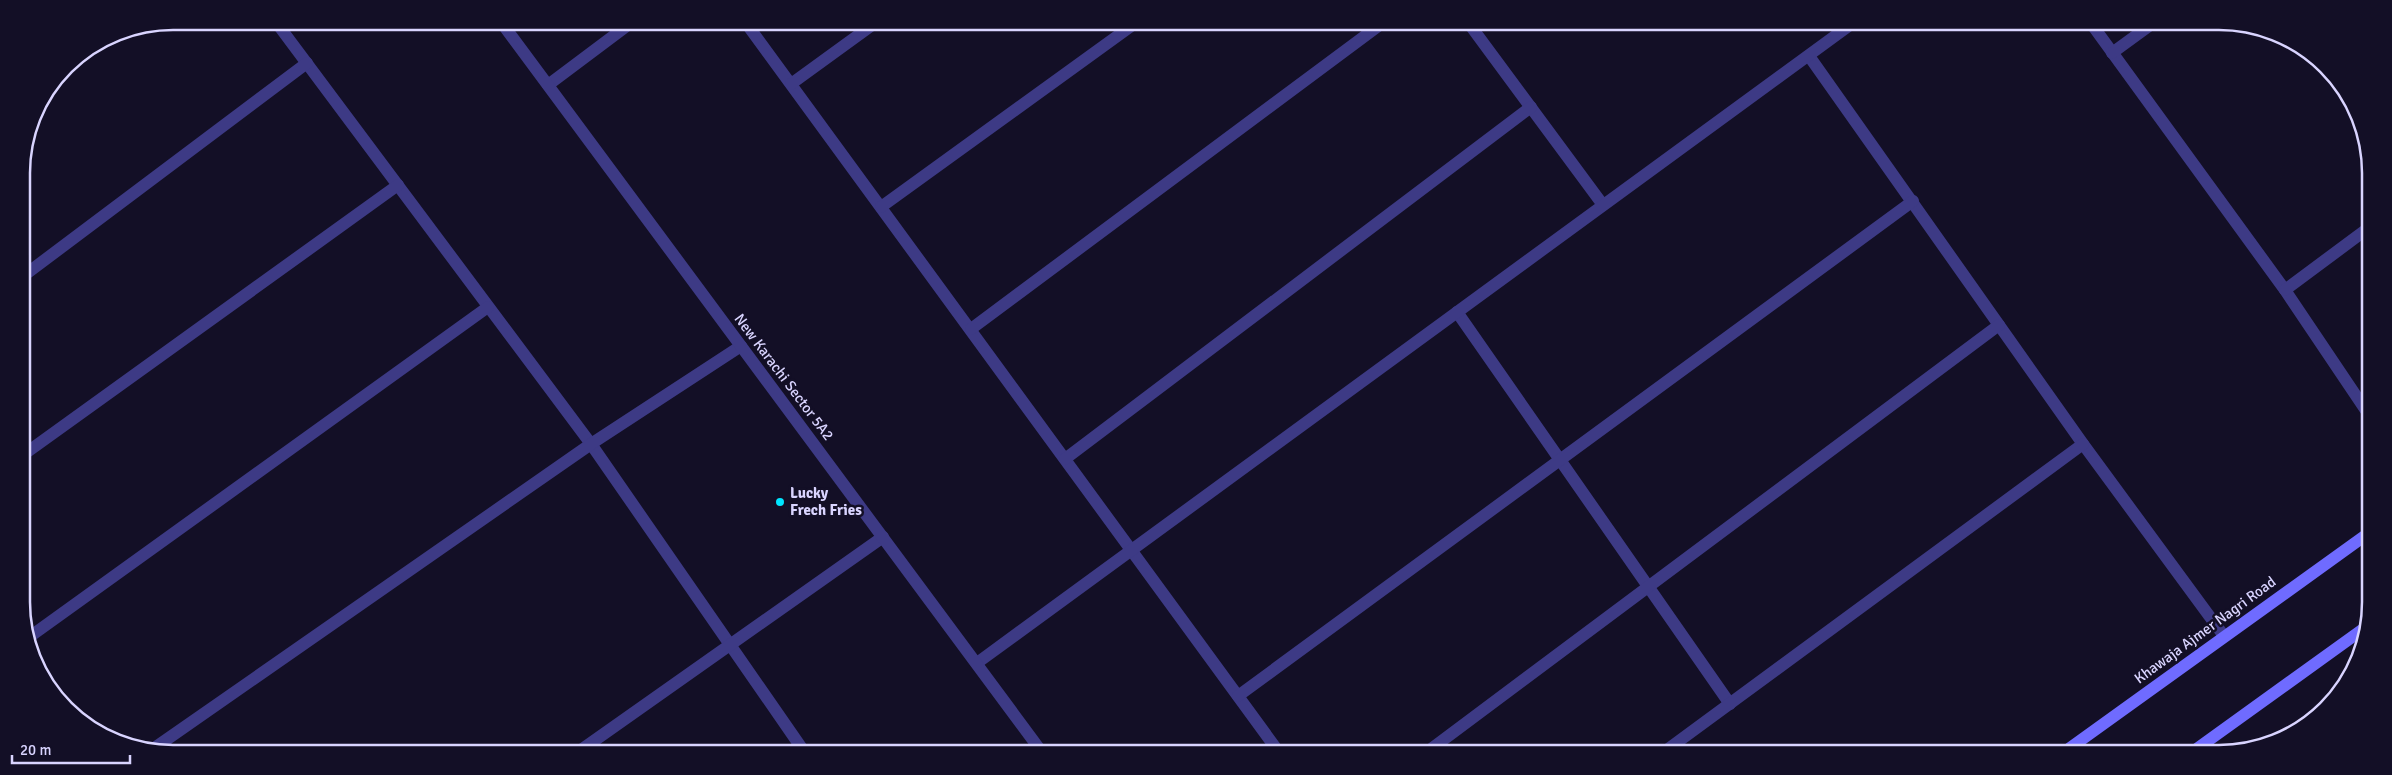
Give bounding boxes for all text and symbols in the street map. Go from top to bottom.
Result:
street label: New Karachi Sector 5A2 [731,310,837,444]
place label: Lucky Frech Fries [790,484,862,519]
marker: Lucky Frech Fries [774,496,786,508]
street label: Khawaja Ajmer Nagri Road [2131,573,2279,687]
scale bar [12,732,130,764]
text: 20 m [20,741,51,759]

